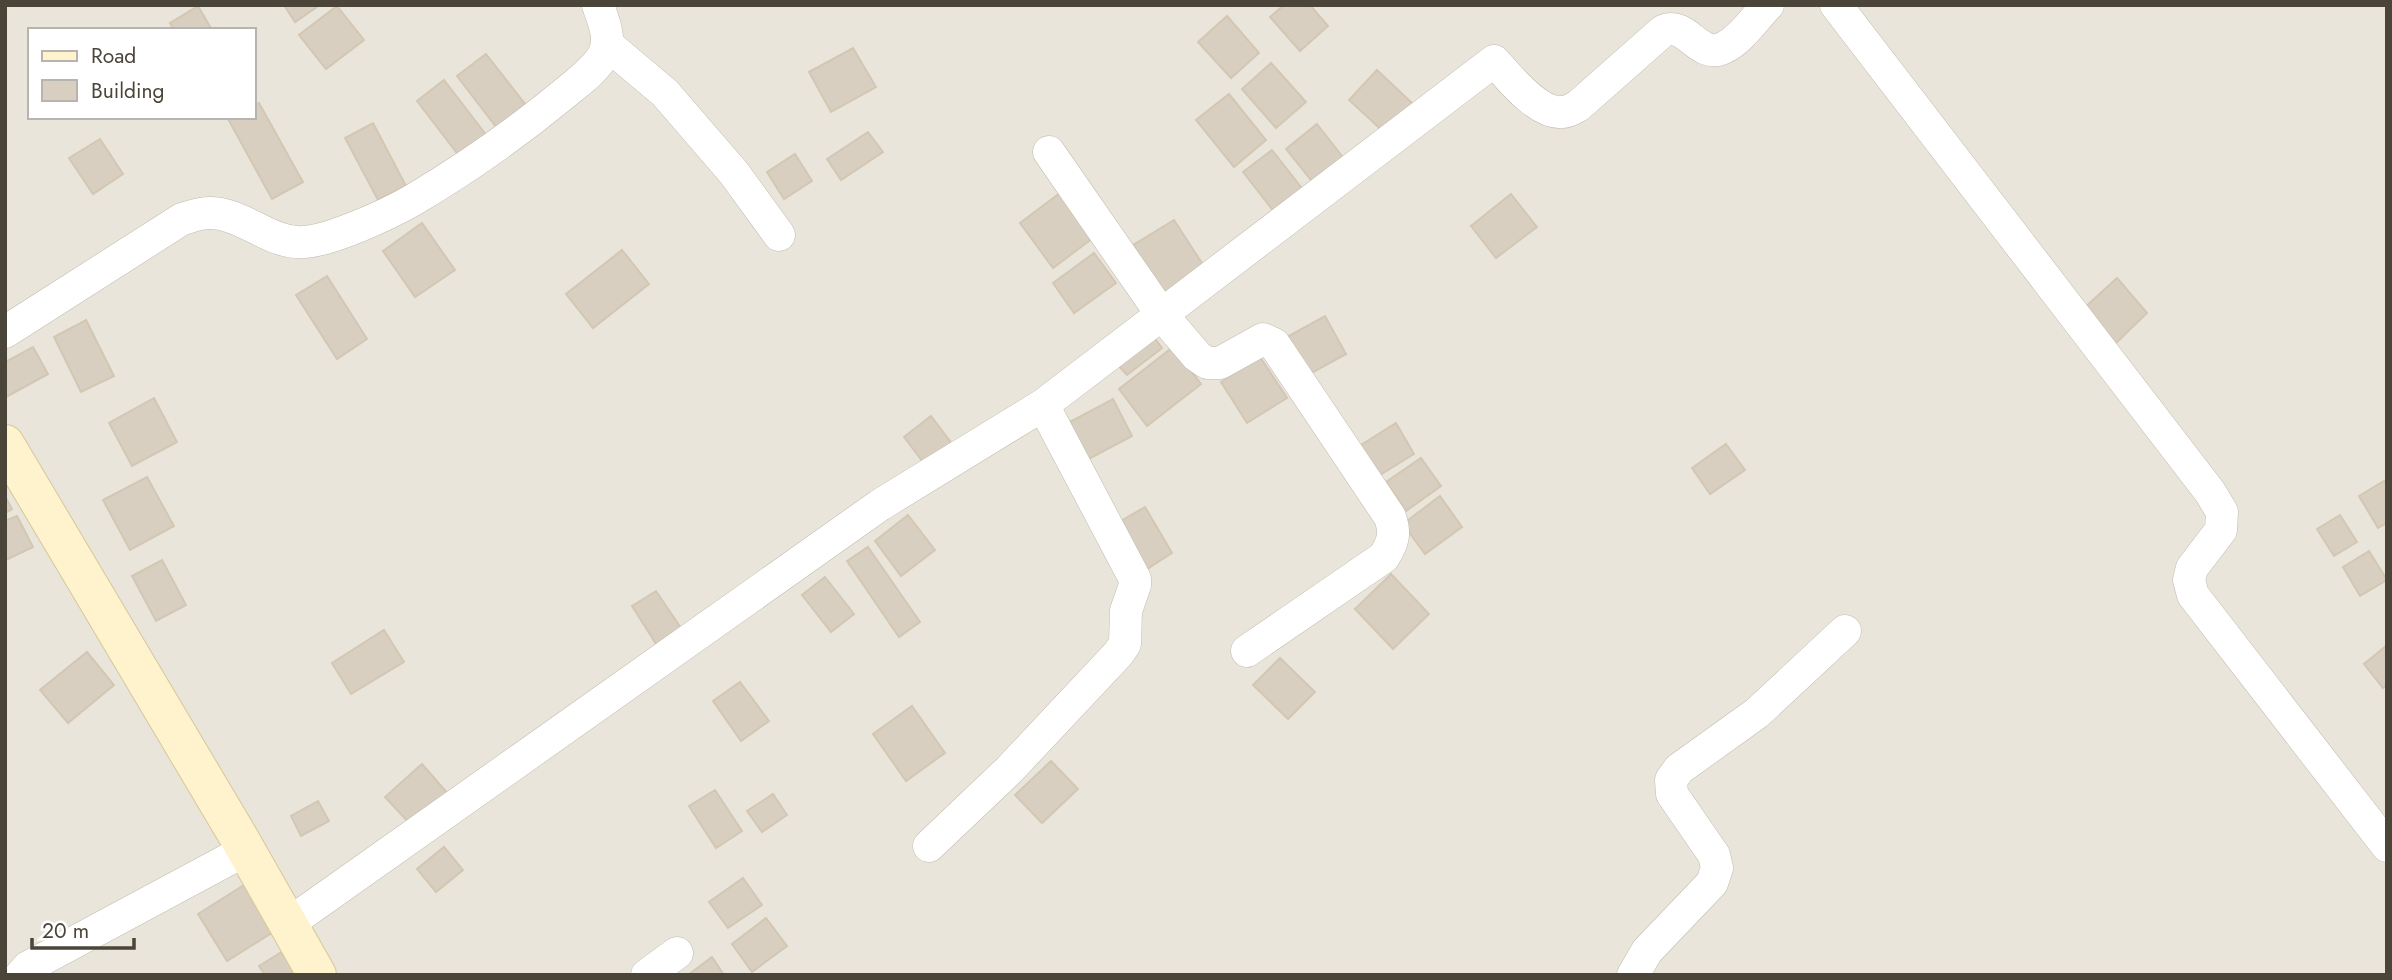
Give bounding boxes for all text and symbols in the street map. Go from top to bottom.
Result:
legend [28,28,256,119]
text: Road [91,41,136,71]
text: Building [91,76,164,106]
scale bar [32,906,133,950]
text: 20 m [42,916,89,946]

